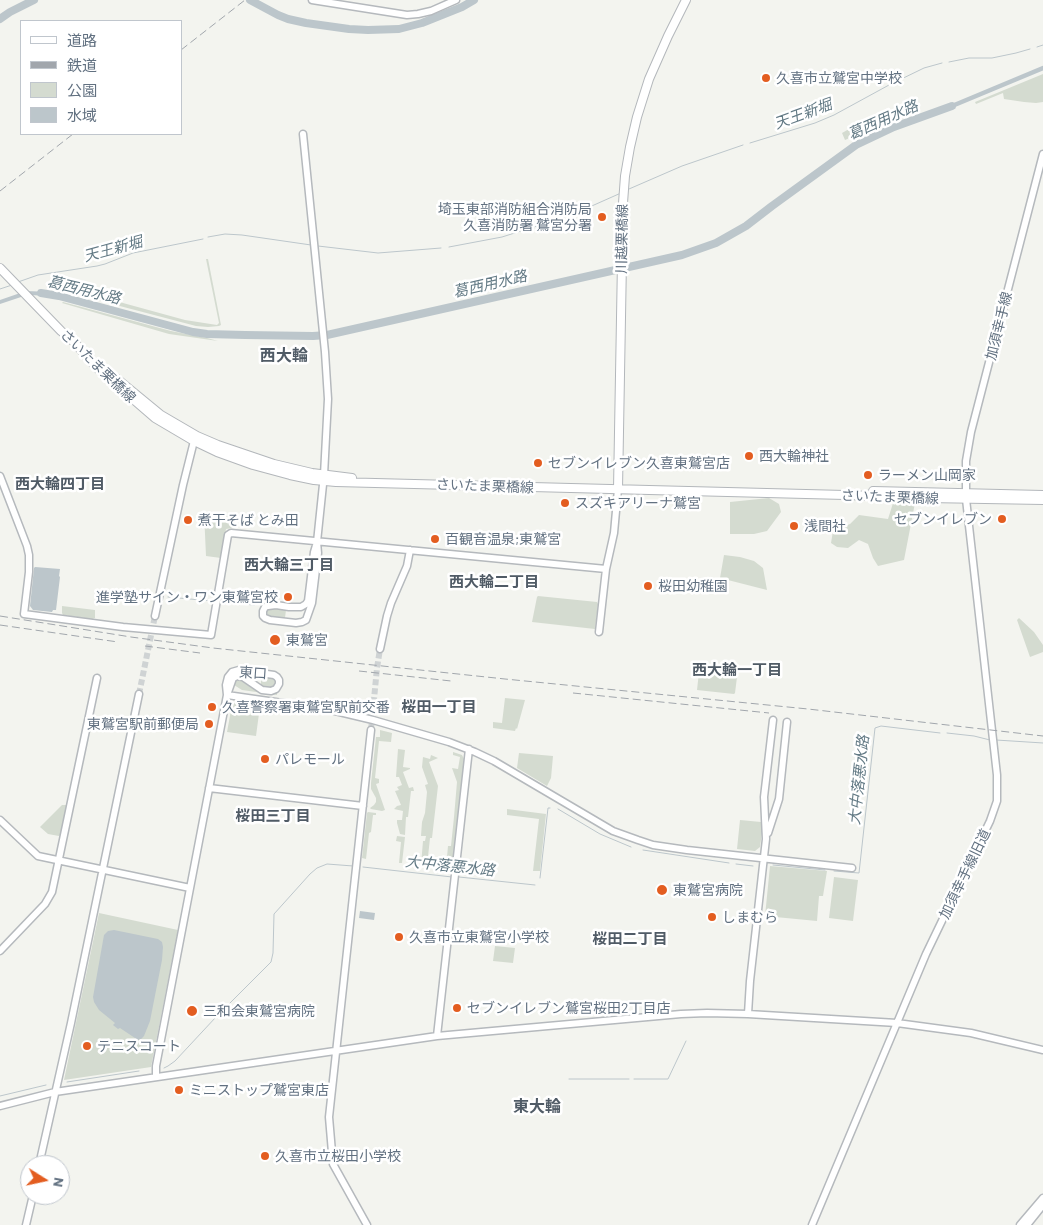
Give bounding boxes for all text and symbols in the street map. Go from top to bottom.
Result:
legend [20,20,182,135]
text: 道路 [67,31,97,49]
text: 鉄道 [67,56,97,74]
place label: 久喜市立鷲宮中学校 [776,70,902,86]
marker: 久喜市立鷲宮中学校 [760,72,772,84]
text: 公園 [67,81,97,99]
water label: 天王新堀 [772,95,834,133]
water label: 葛西用水路 [845,97,921,143]
text: 水域 [67,106,97,124]
place label: 埼玉東部消防組合消防局 久喜消防署 鷲宮分署 [438,201,592,233]
street label: 川越栗橋線 [613,204,631,274]
marker: 埼玉東部消防組合消防局 久喜消防署 鷲宮分署 [596,211,608,223]
water label: 天王新堀 [82,233,144,265]
water label: 葛西用水路 [451,267,529,301]
water label: 葛西用水路 [45,272,123,308]
street label: 加須幸手線 [982,290,1016,362]
street label: さいたま栗橋線 [57,326,139,406]
district label: 西大輪 [260,346,308,366]
place label: 西大輪神社 [759,448,829,464]
marker: 西大輪神社 [743,450,755,462]
place label: セブンイレブン久喜東鷲宮店 [548,455,730,471]
marker: セブンイレブン久喜東鷲宮店 [532,457,544,469]
place label: ラーメン山岡家 [878,467,976,483]
marker: ラーメン山岡家 [862,469,874,481]
district label: 西大輪四丁目 [15,475,105,493]
street label: さいたま栗橋線 [436,476,534,496]
street label: さいたま栗橋線 [841,487,939,507]
place label: スズキアリーナ鷲宮 [575,495,701,511]
marker: スズキアリーナ鷲宮 [559,497,571,509]
place label: セブンイレブン [894,511,992,527]
place label: 煮干そば とみ田 [198,512,299,528]
marker: セブンイレブン [996,513,1008,525]
marker: 煮干そば とみ田 [182,514,194,526]
place label: 浅間社 [804,518,846,534]
marker: 浅間社 [788,520,800,532]
place label: 百観音温泉;東鷲宮 [445,531,561,547]
marker: 百観音温泉;東鷲宮 [429,533,441,545]
district label: 西大輪三丁目 [244,556,334,574]
district label: 西大輪二丁目 [449,573,539,591]
place label: 桜田幼稚園 [658,578,728,594]
marker: 桜田幼稚園 [642,580,654,592]
place label: 進学塾サイン・ワン東鷲宮校 [96,589,278,605]
marker: 進学塾サイン・ワン東鷲宮校 [282,591,294,603]
place label: 東鷲宮 [286,632,328,648]
marker: 東鷲宮 [268,633,282,647]
district label: 西大輪一丁目 [692,661,782,679]
street label: 東口 [238,664,268,682]
district label: 桜田一丁目 [402,698,476,716]
place label: 久喜警察署東鷲宮駅前交番 [222,699,390,715]
marker: 久喜警察署東鷲宮駅前交番 [206,701,218,713]
place label: 東鷲宮駅前郵便局 [87,716,199,732]
marker: 東鷲宮駅前郵便局 [203,718,215,730]
water label: 大中落悪水路 [845,734,873,826]
place label: パレモール [275,751,345,767]
marker: パレモール [259,753,271,765]
district label: 桜田三丁目 [236,807,310,825]
street label: 加須幸手線旧道 [936,826,994,922]
water label: 大中落悪水路 [404,852,496,880]
place label: 東鷲宮病院 [673,882,743,898]
marker: 東鷲宮病院 [655,883,669,897]
place label: しまむら [722,909,778,925]
marker: しまむら [706,911,718,923]
place label: 久喜市立東鷲宮小学校 [409,929,549,945]
district label: 桜田二丁目 [593,930,667,948]
marker: 久喜市立東鷲宮小学校 [393,931,405,943]
place label: セブンイレブン鷲宮桜田2丁目店 [467,1000,671,1016]
marker: セブンイレブン鷲宮桜田2丁目店 [451,1002,463,1014]
place label: 三和会東鷲宮病院 [203,1003,315,1019]
marker: 三和会東鷲宮病院 [185,1004,199,1018]
place label: テニスコート [97,1038,181,1054]
marker: テニスコート [81,1040,93,1052]
place label: ミニストップ鷲宮東店 [189,1082,329,1098]
marker: ミニストップ鷲宮東店 [173,1084,185,1096]
district label: 東大輪 [513,1097,561,1117]
place label: 久喜市立桜田小学校 [275,1148,401,1164]
marker: 久喜市立桜田小学校 [259,1150,271,1162]
north arrow [20,1155,70,1205]
text: N [50,1176,68,1189]

